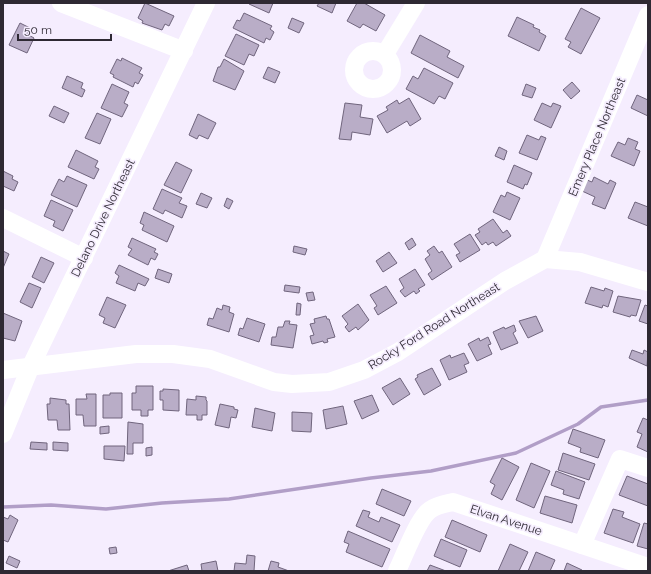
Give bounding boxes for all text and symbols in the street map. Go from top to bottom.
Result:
scale bar [18,16,111,42]
text: 50 m [24,23,52,37]
street label: Emery Place Northeast [566,76,628,198]
street label: Delano Drive Northeast [68,157,138,279]
street label: Rocky Ford Road Northeast [366,280,502,372]
street label: Elvan Avenue [468,502,544,538]

